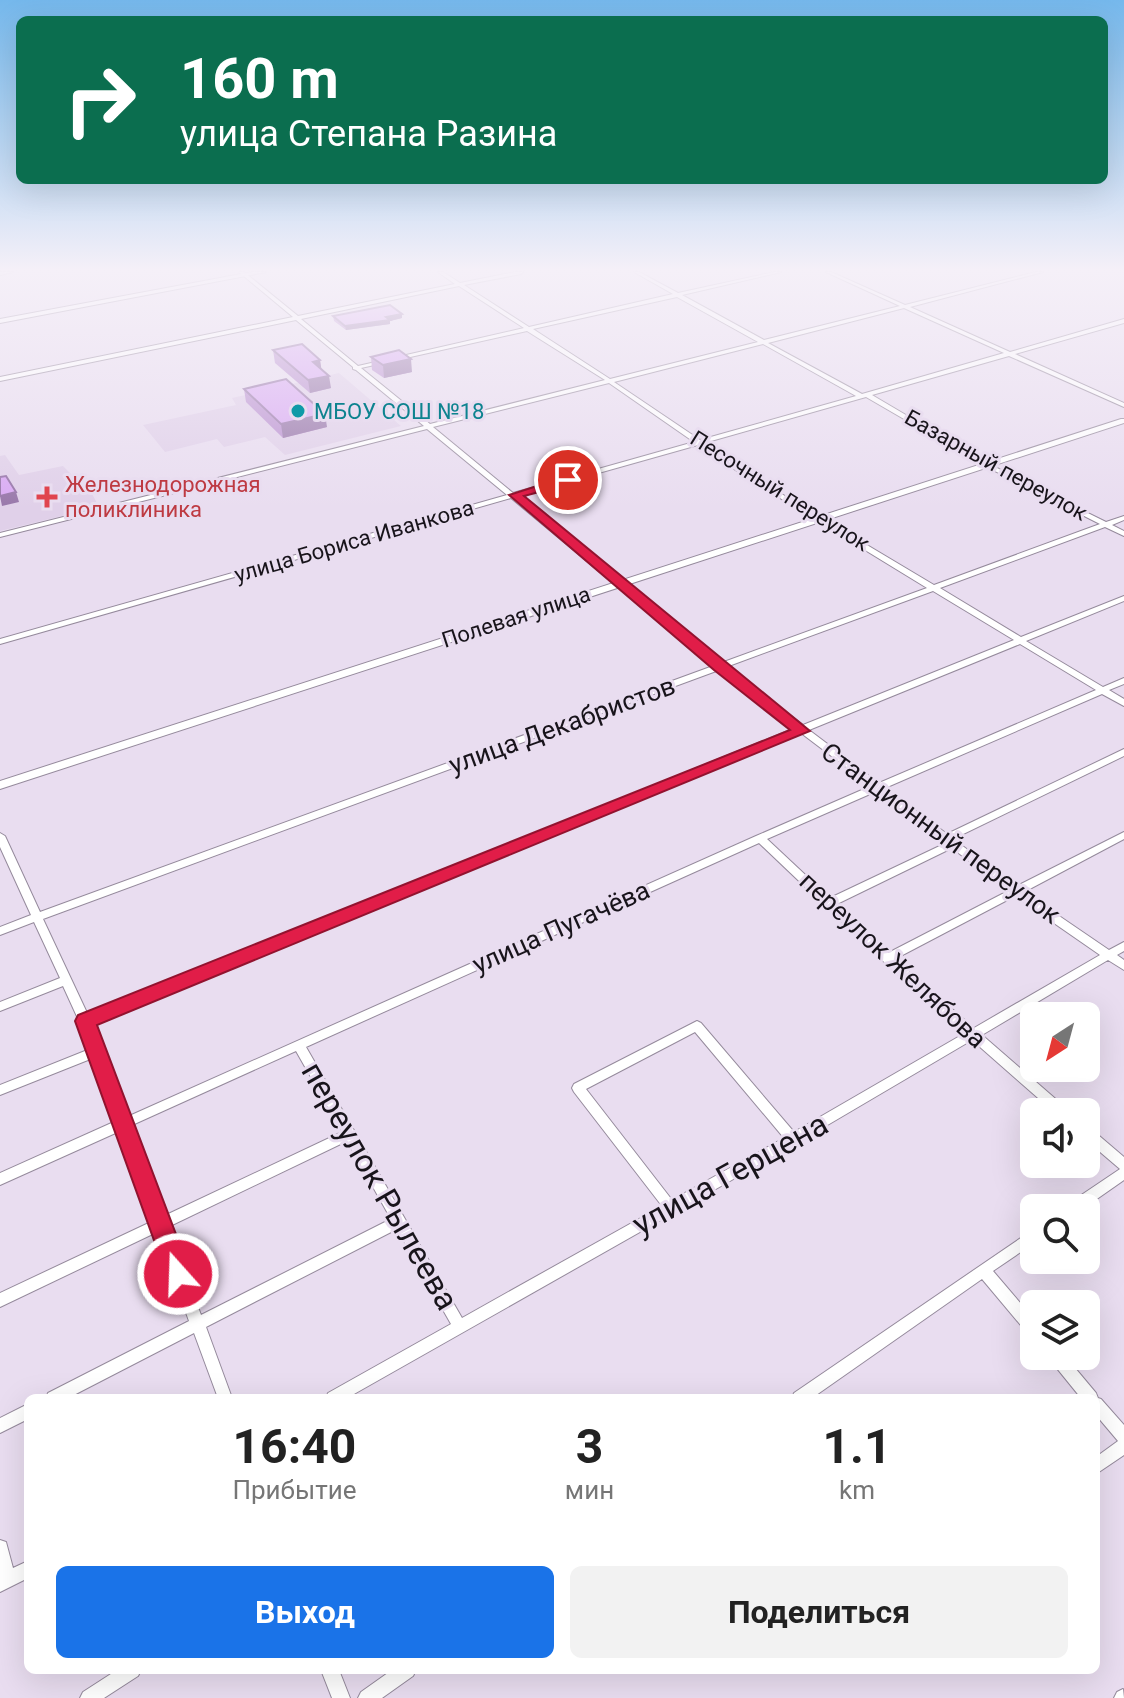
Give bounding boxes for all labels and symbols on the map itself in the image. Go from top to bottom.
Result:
place label: МБОУ СОШ №18 [314,399,484,424]
marker: МБОУ СОШ №18 [289,402,307,420]
street label: Базарный переулок [900,404,1092,526]
street label: Песочный переулок [686,426,874,556]
pin [534,446,602,514]
place label: Железнодорожная поликлиника [65,472,260,522]
marker: Железнодорожная поликлиника [36,486,58,508]
street label: улица Бориса Иванкова [231,495,477,587]
street label: Полевая улица [438,581,594,653]
street label: улица Декабристов [445,670,679,780]
street label: Станционный переулок [816,736,1066,930]
street label: переулок Желябова [794,866,992,1054]
street label: улица Пугачёва [468,875,654,979]
north arrow [1020,1002,1100,1082]
street label: переулок Рылеева [294,1055,466,1317]
street label: улица Герцена [626,1105,834,1243]
position arrow [136,1232,220,1316]

